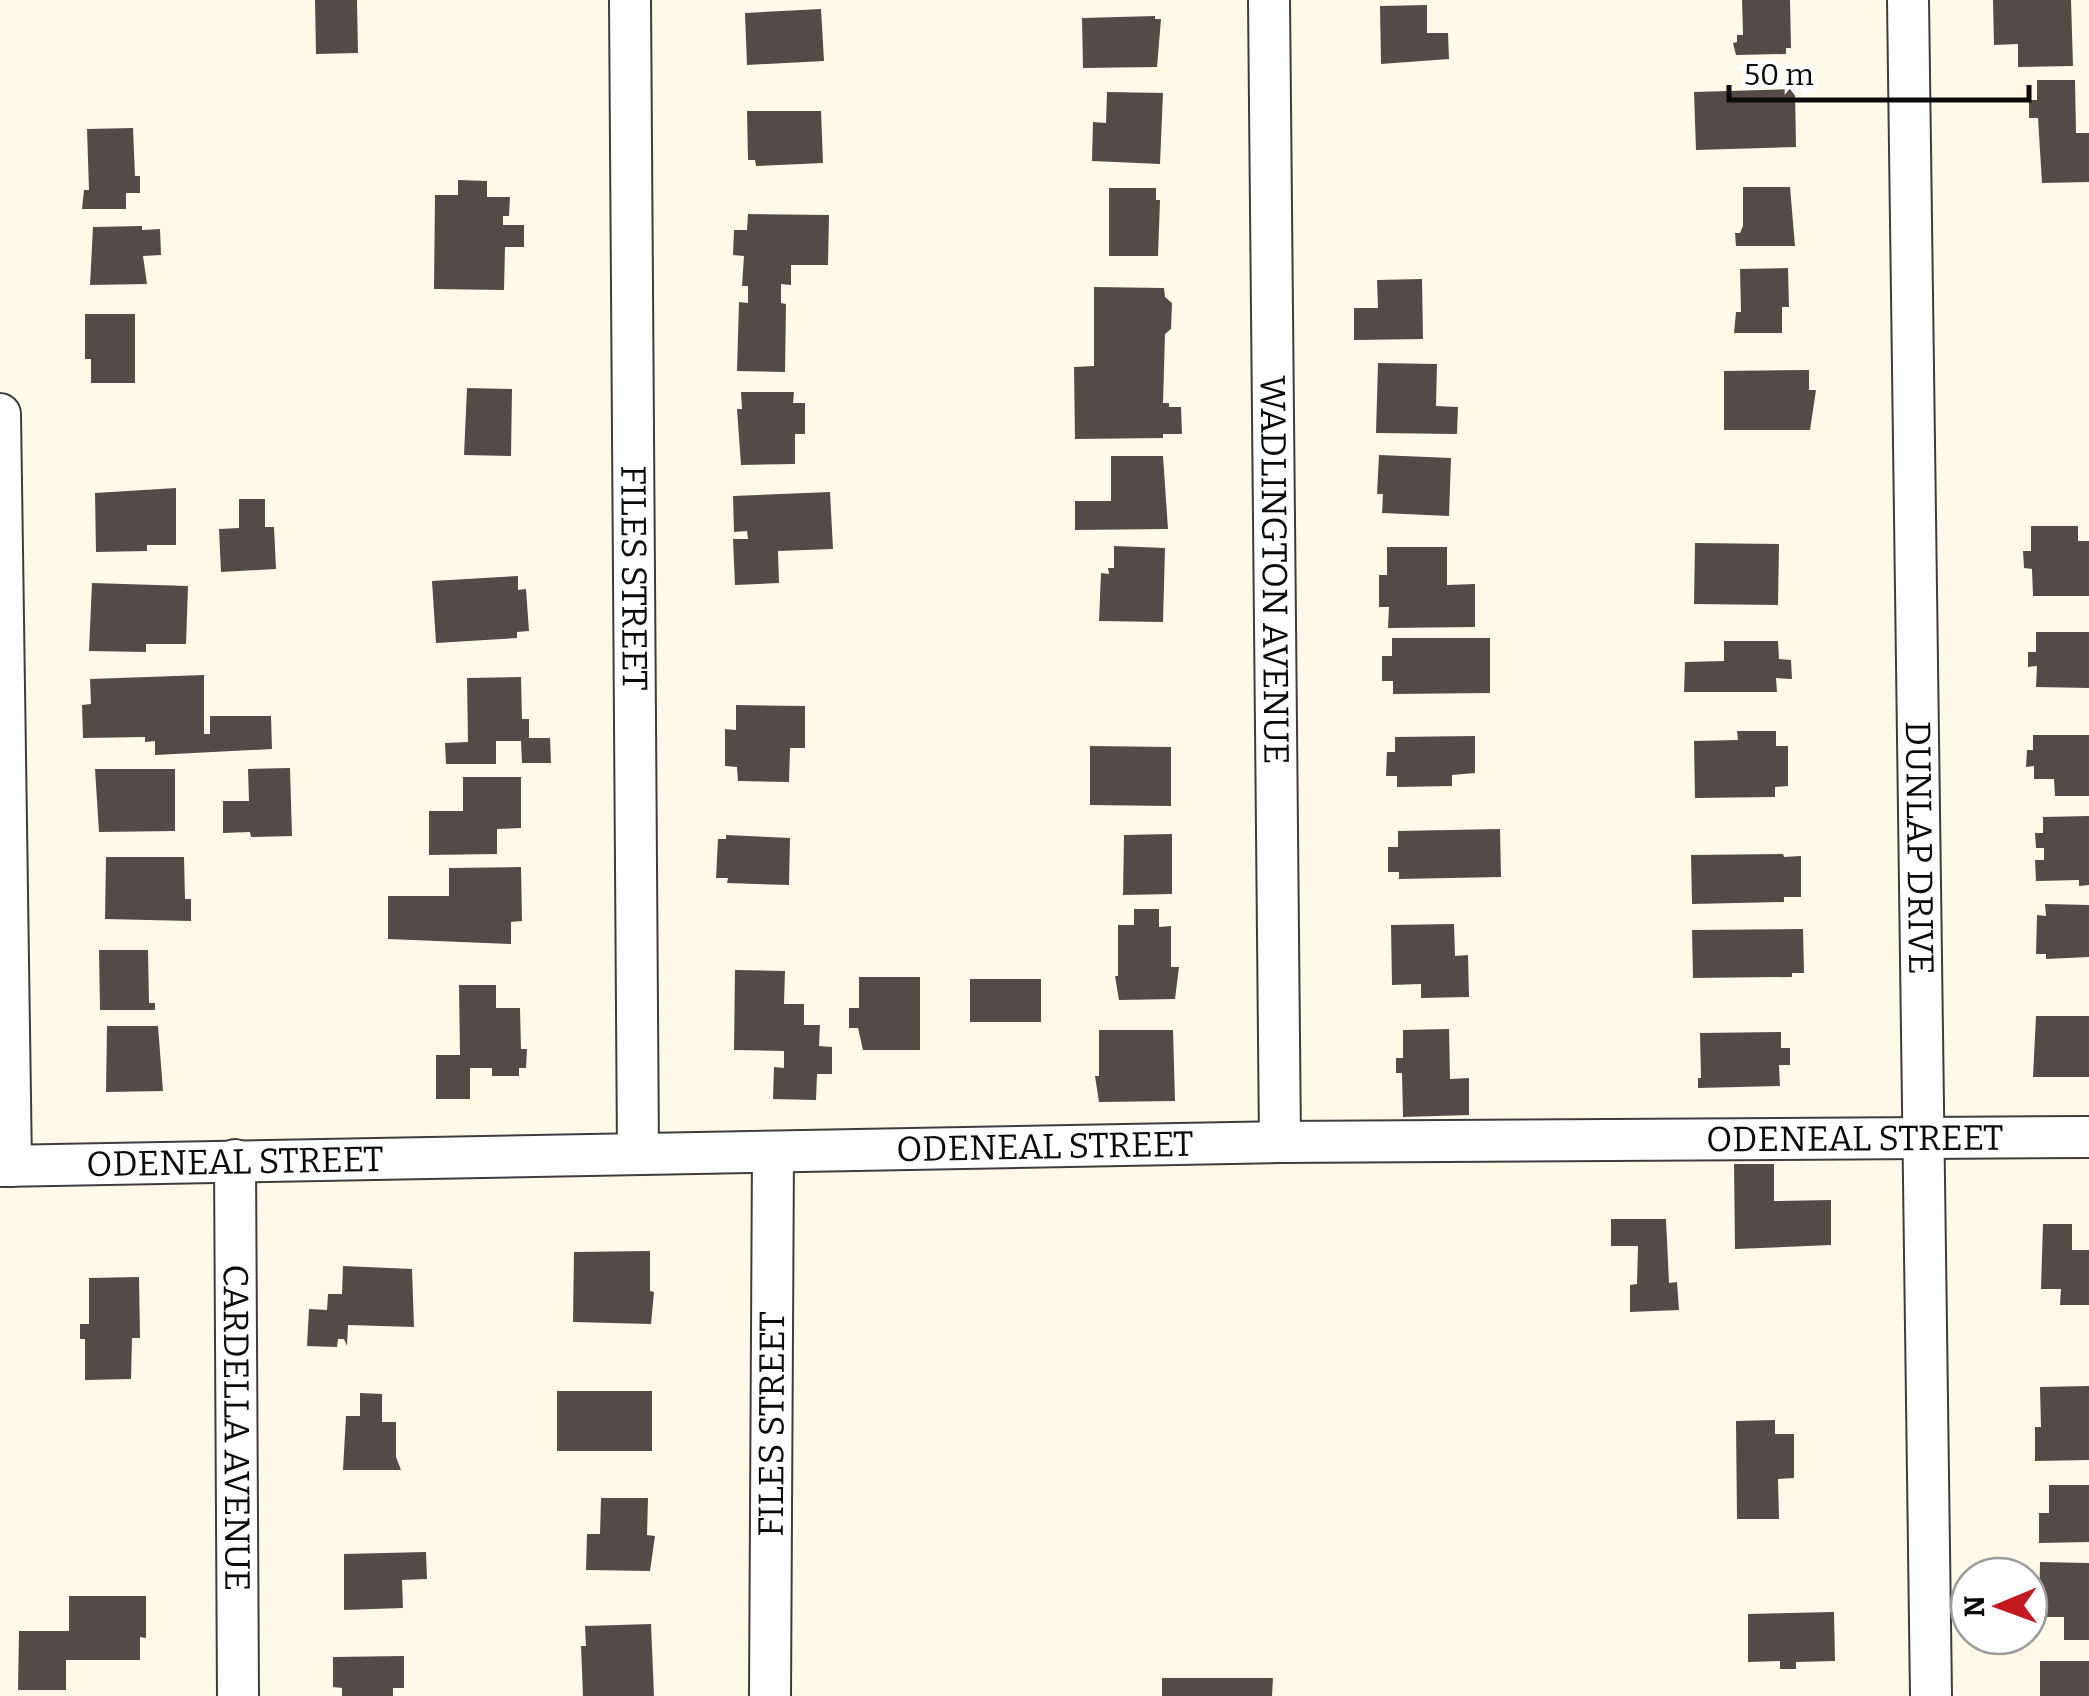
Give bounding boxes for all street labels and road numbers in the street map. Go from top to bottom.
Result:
street label: WADLINGTON AVENUE [1252,375,1297,765]
street label: FILES STREET [612,465,656,691]
street label: DUNLAP DRIVE [1897,721,1942,975]
street label: ODENEAL STREET [1706,1117,2004,1160]
street label: ODENEAL STREET [896,1123,1194,1170]
street label: ODENEAL STREET [86,1138,384,1185]
street label: CARDELLA AVENUE [215,1264,258,1592]
street label: FILES STREET [750,1311,793,1537]

